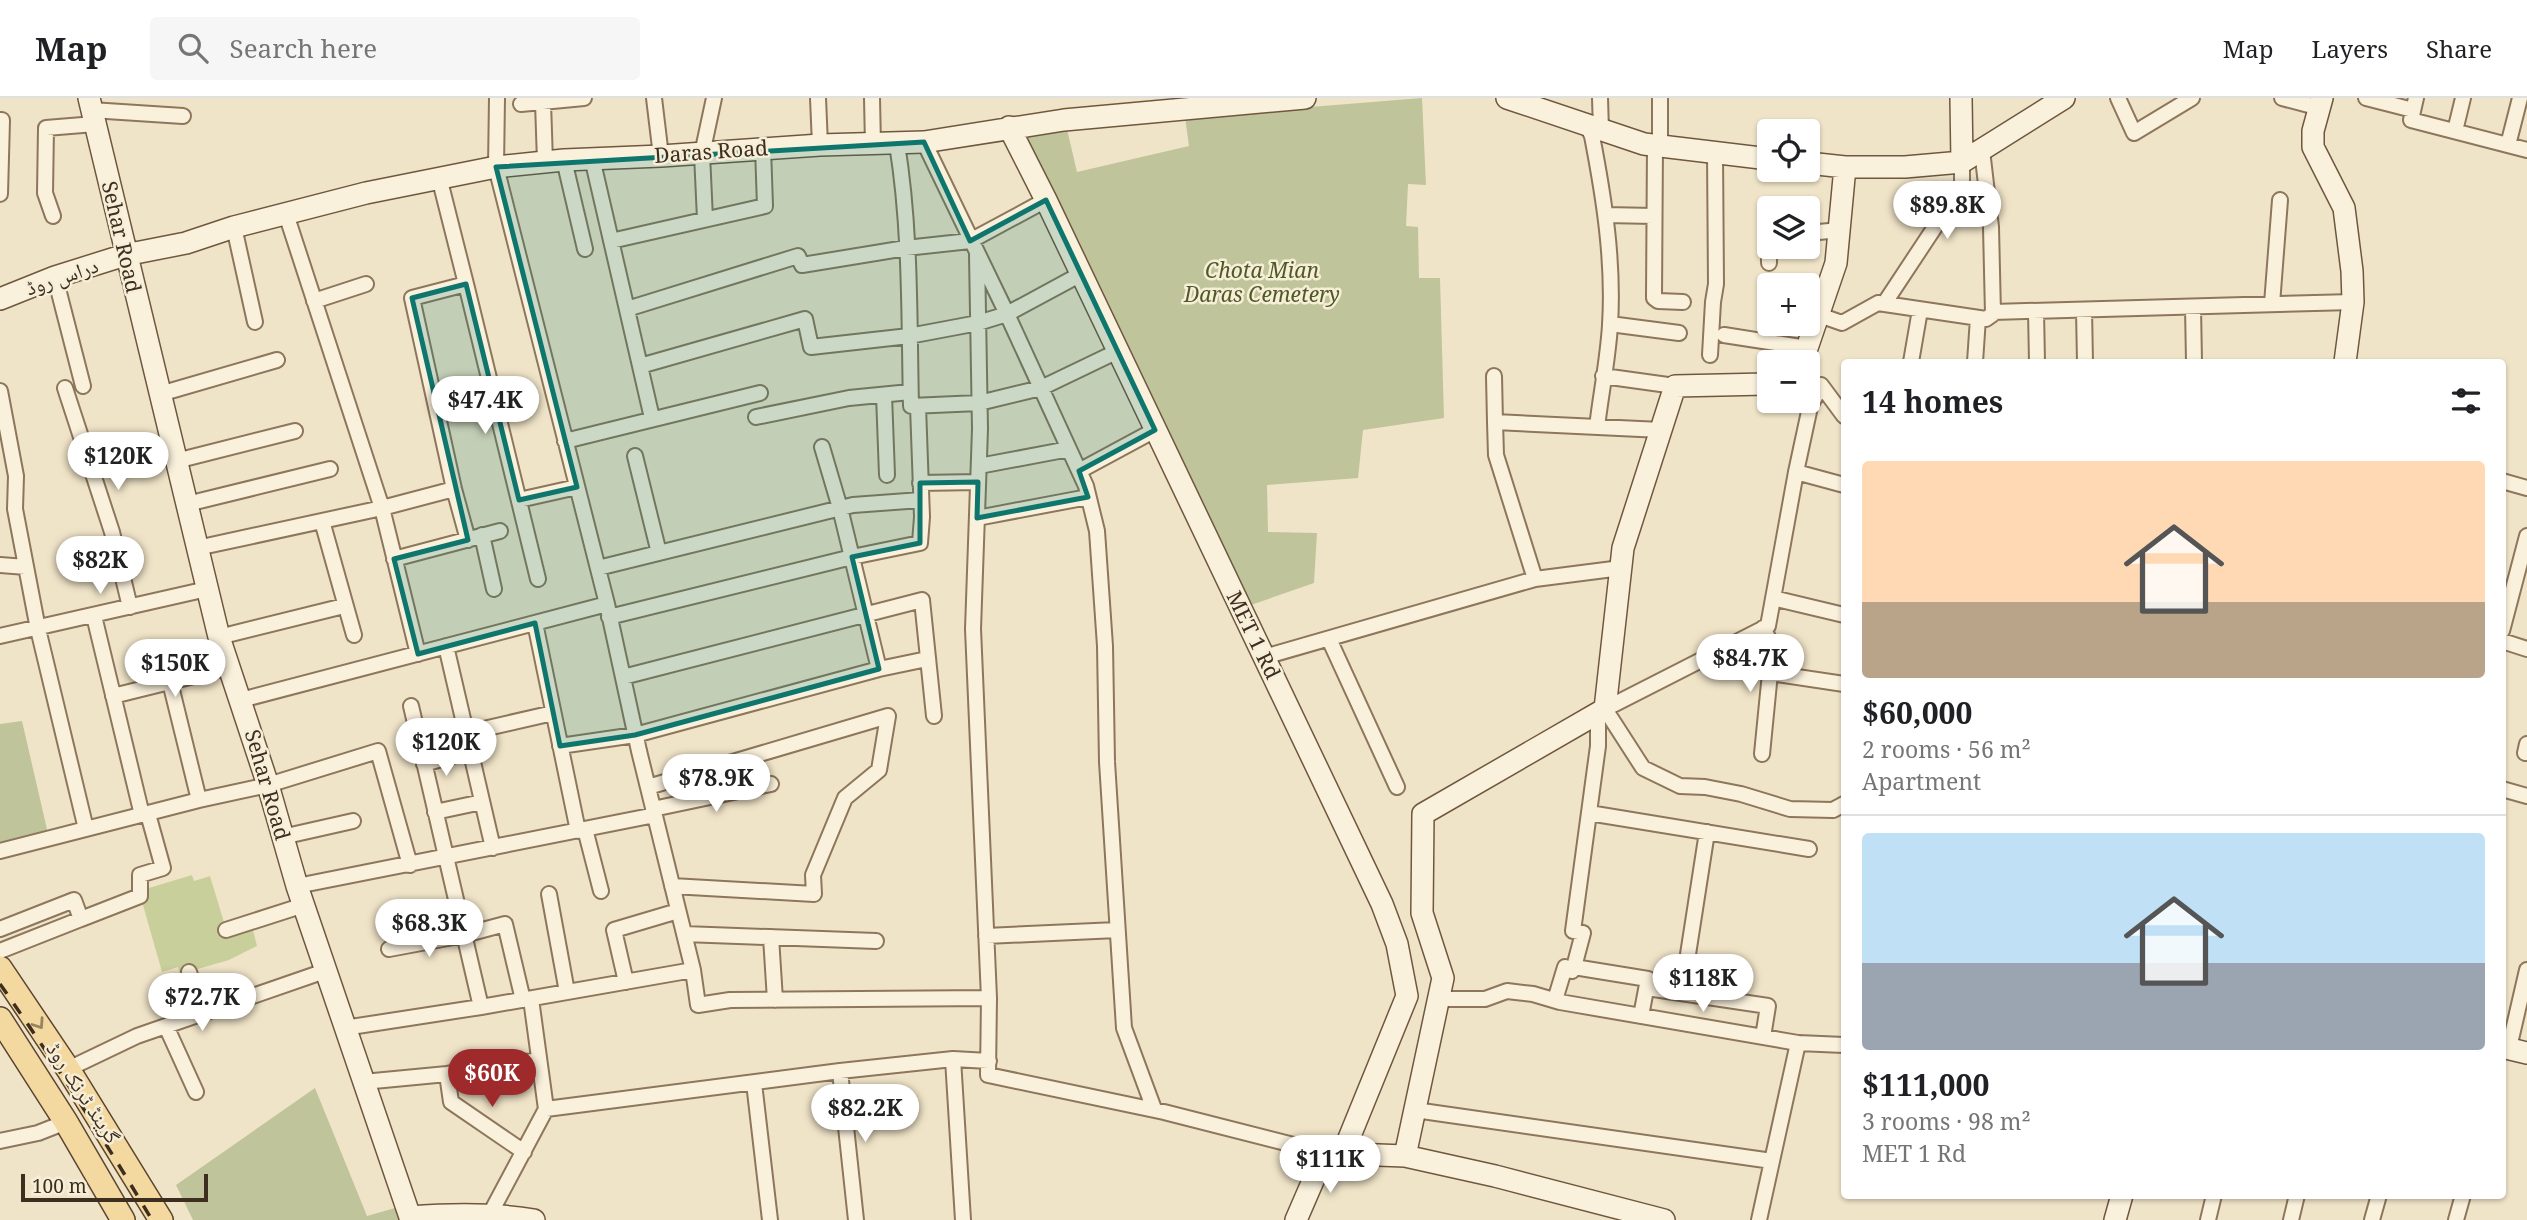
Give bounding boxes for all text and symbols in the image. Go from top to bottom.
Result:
search box [150,17,640,80]
text: Map [35,26,108,71]
icon: search [174,29,212,67]
text: Search here [230,30,377,66]
text: Map [2223,32,2274,65]
text: Layers [2312,32,2388,65]
text: Share [2426,32,2492,65]
map controls [1757,119,1820,413]
button: locate [1757,119,1820,182]
street label: Daras Road [653,133,769,169]
street label: Sehar Road [96,178,148,295]
pin: $89.8K [1890,181,2004,241]
text: $89.8K [1909,188,1985,220]
button: layers [1757,196,1820,259]
street label: دراس روڈ [22,251,102,302]
park label: Chota Mian Daras Cemetery [1183,256,1340,308]
button: + [1757,273,1820,336]
button: − [1757,350,1820,413]
pin: $47.4K [428,376,542,436]
text: 14 homes [1862,381,2003,422]
icon: filters [2447,382,2485,420]
text: $47.4K [447,383,523,415]
pin: $120K [69,432,167,492]
text: $120K [84,439,152,471]
icon: home [2111,506,2237,632]
pin: $82K [59,536,141,596]
text: $82K [72,543,128,575]
street label: MET 1 Rd [1220,586,1287,683]
pin: $84.7K [1693,634,1807,694]
pin: $150K [126,640,224,699]
text: $84.7K [1712,641,1788,673]
text: $150K [141,646,209,678]
text: $60,000 [1862,692,1973,733]
pin: $120K [397,718,495,778]
text: $120K [412,725,480,757]
street label: Sehar Road [239,726,297,843]
text: 2 rooms · 56 m² [1862,733,2031,765]
pin: $78.9K [659,754,773,814]
text: $78.9K [678,761,754,793]
text: Apartment [1862,765,1981,797]
icon: home [2111,878,2237,1004]
pin: $68.3K [372,900,486,959]
text: $68.3K [391,906,467,938]
pin: $118K [1654,954,1752,1014]
text: $118K [1669,961,1737,993]
pin: $72.7K [145,974,259,1033]
text: $72.7K [164,980,240,1012]
one-way arrow [30,1017,43,1030]
street label: گرینڈ ٹرنک روڈ [41,1036,127,1149]
pin: $60K [451,1049,533,1109]
text: $60K [464,1056,520,1088]
text: $111,000 [1862,1064,1989,1105]
pin: $82.2K [808,1084,922,1144]
text: $82.2K [827,1091,903,1123]
text: 3 rooms · 98 m² [1862,1105,2031,1137]
pin: $111K [1281,1136,1379,1195]
text: MET 1 Rd [1862,1137,1966,1169]
text: $111K [1296,1142,1364,1174]
scale bar [21,1171,208,1203]
text: 100 m [32,1173,87,1199]

